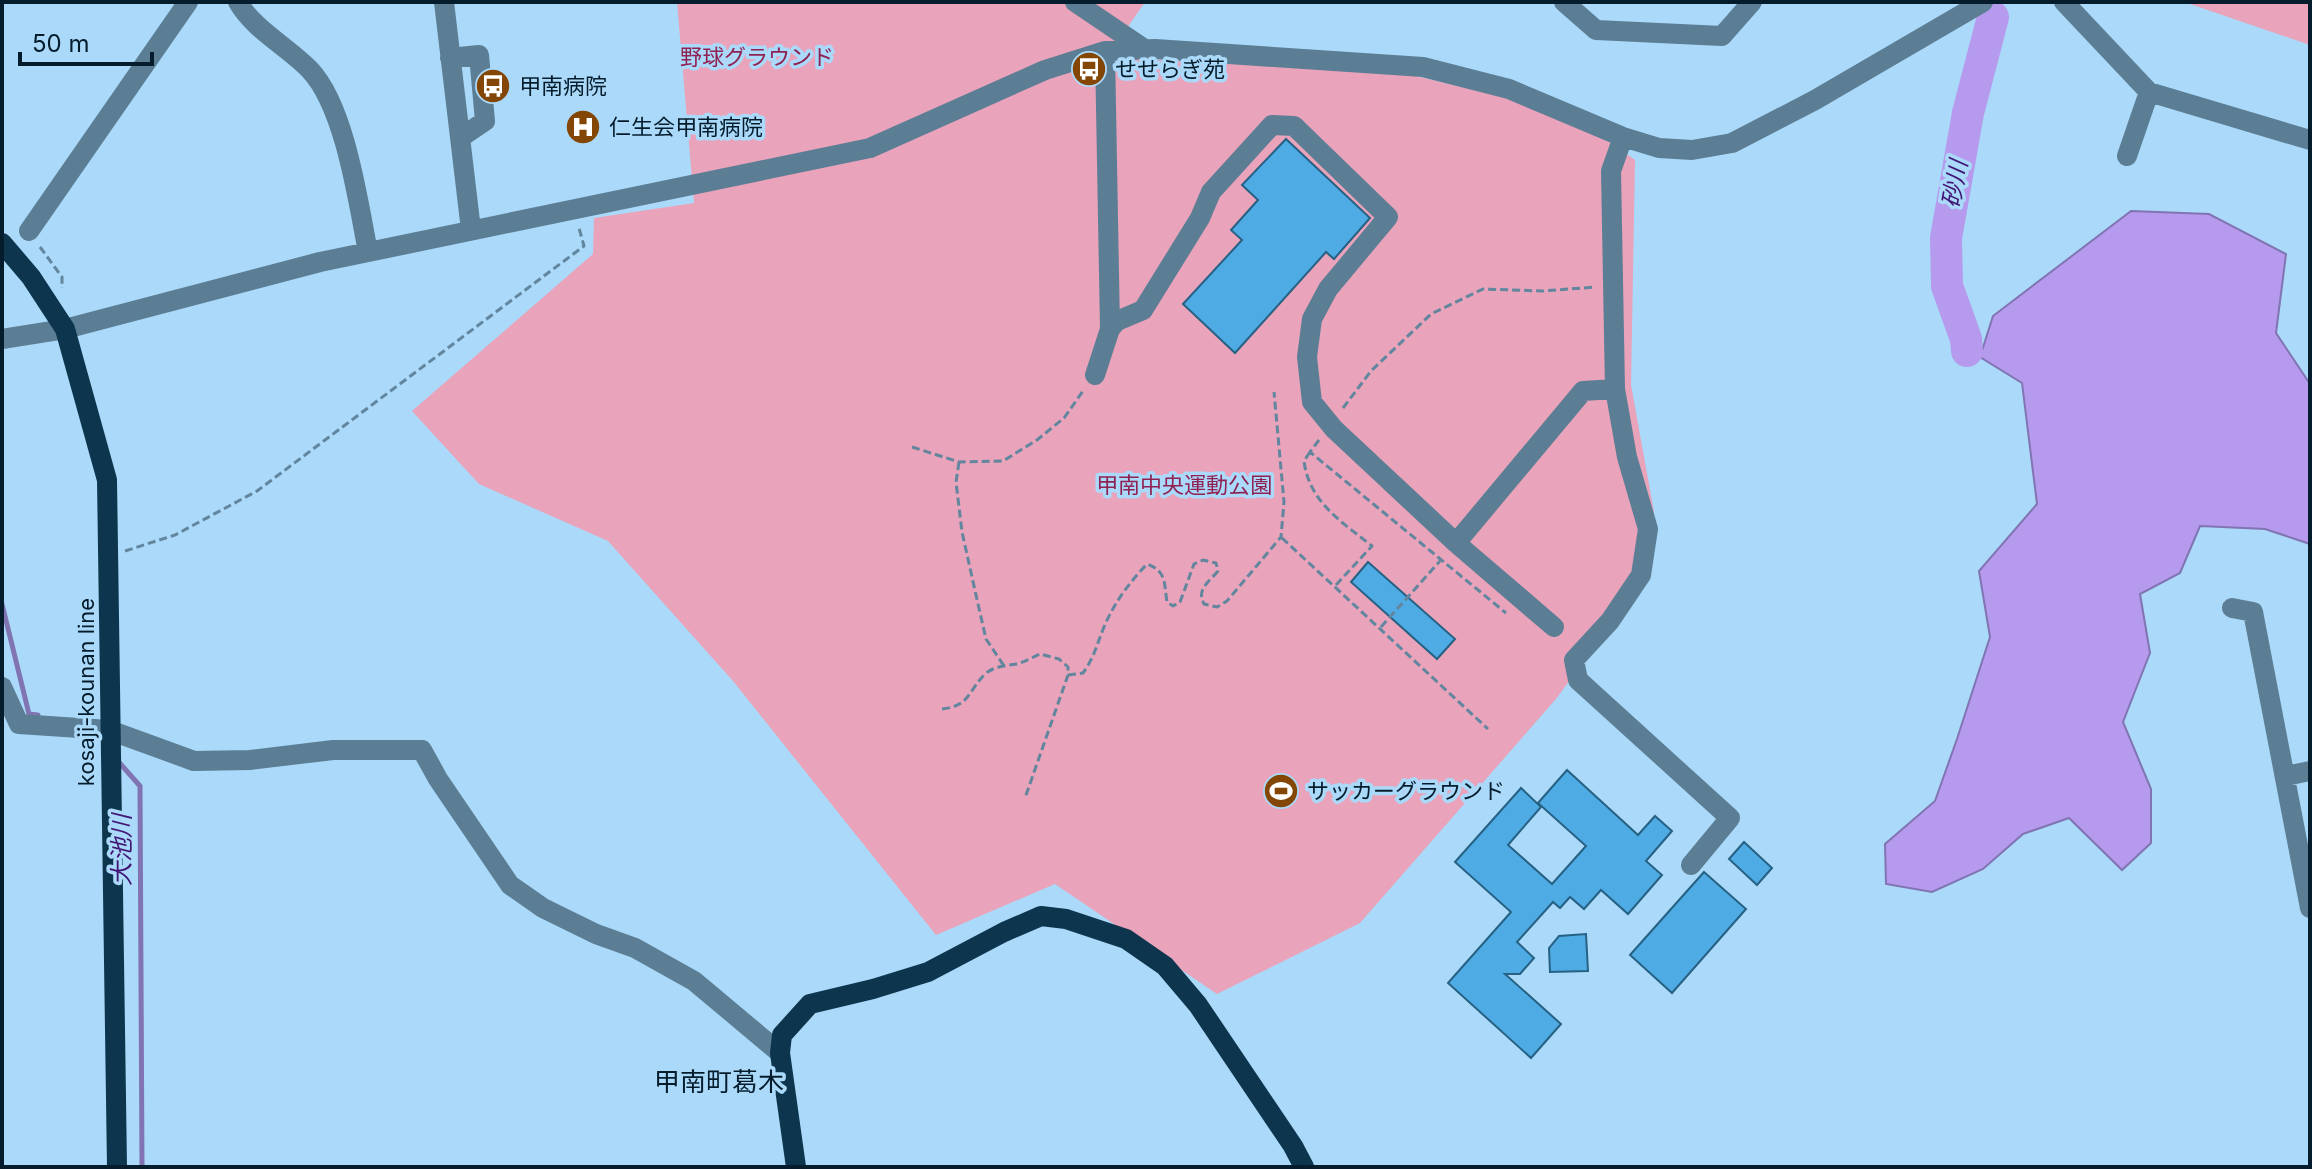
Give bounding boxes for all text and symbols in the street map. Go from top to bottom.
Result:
scale bar [20,16,152,66]
text: 50 m [32,29,90,58]
park label: 野球グラウンド [680,44,834,70]
bus stop icon: せせらぎ苑 [1070,50,1108,88]
place label: せせらぎ苑 [1115,56,1225,82]
bus stop icon: 甲南病院 [474,67,512,105]
place label: 甲南病院 [519,73,607,99]
hospital icon: 仁生会甲南病院 [564,108,602,146]
place label: 仁生会甲南病院 [609,114,763,140]
water label: 砂川 [1936,155,1973,210]
park label: 甲南中央運動公園 [1096,472,1272,498]
street label: kosaji-kounan line [73,598,99,786]
sports icon: サッカーグラウンド [1262,772,1300,810]
place label: サッカーグラウンド [1307,778,1505,804]
water label: 大池川 [107,811,136,886]
district label: 甲南町葛木 [654,1066,784,1097]

